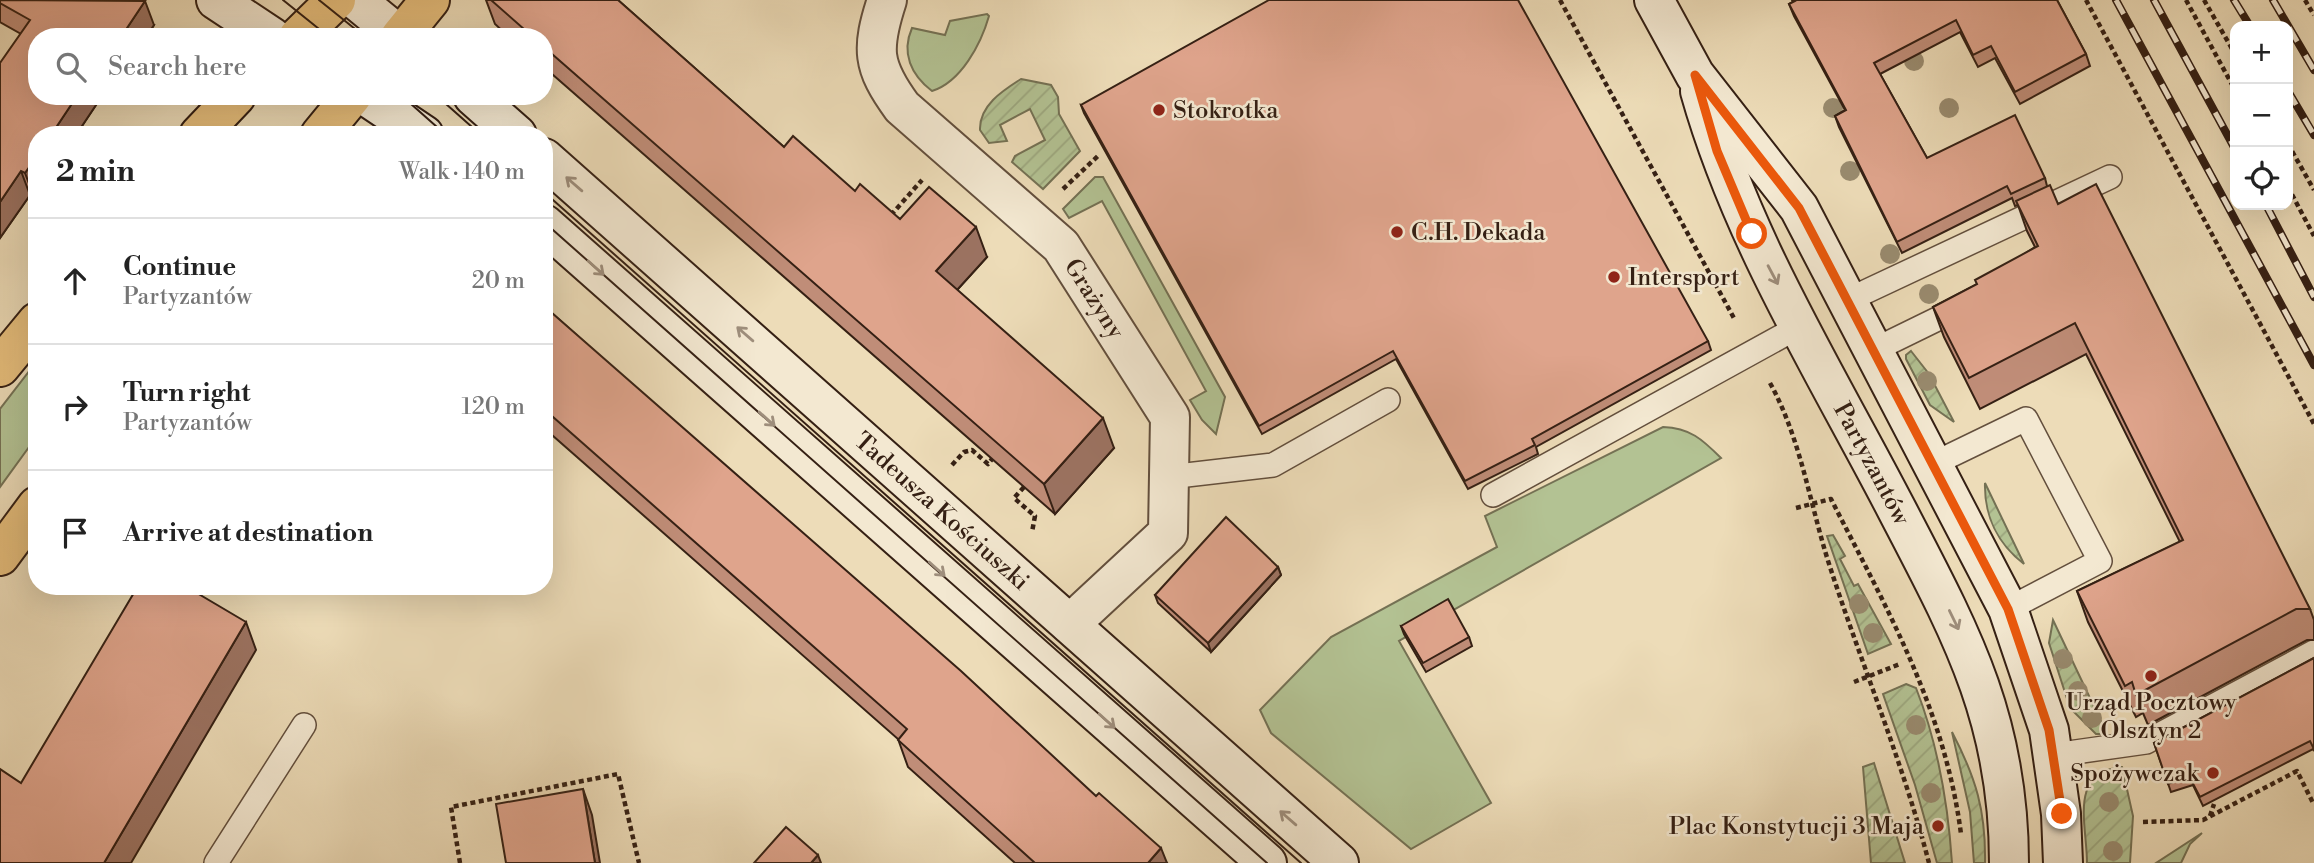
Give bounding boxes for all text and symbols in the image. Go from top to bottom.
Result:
map controls [2230,21,2293,210]
button: + [2230,21,2293,84]
search box [28,28,553,105]
icon: search [52,48,90,86]
text: Search here [108,51,247,83]
button: − [2230,84,2293,147]
place label: Stokrotka [1173,96,1279,126]
marker: Stokrotka [1151,102,1167,118]
button: locate [2230,147,2293,210]
text: 2 min [56,153,135,191]
text: Walk · 140 m [399,158,525,186]
one-way arrow [565,176,583,192]
place label: C.H. Dekada [1411,218,1546,248]
route start [1736,218,1767,249]
marker: C.H. Dekada [1389,224,1405,240]
text: Continue [123,251,236,283]
street label: Grażyny [1057,253,1130,345]
one-way arrow [587,260,605,276]
icon: ahead [56,262,94,300]
place label: Intersport [1628,263,1740,293]
one-way arrow [1767,264,1781,285]
text: 20 m [472,267,525,295]
marker: Intersport [1606,269,1622,285]
text: Partyzantów [123,283,252,311]
one-way arrow [737,326,754,343]
text: Turn right [123,377,251,409]
icon: right [56,388,94,426]
text: 120 m [461,393,525,421]
street label: Partyzantów [1826,397,1917,531]
text: Partyzantów [123,409,252,437]
one-way arrow [758,411,776,427]
street label: Tadeusza Kościuszki [848,426,1035,597]
icon: arrive [56,514,94,552]
text: Arrive at destination [123,517,373,549]
one-way arrow [928,561,945,578]
one-way arrow [1947,609,1961,630]
marker: Urząd Pocztowy Olsztyn 2 [2143,668,2159,684]
place label: Urząd Pocztowy Olsztyn 2 [2065,688,2237,746]
one-way arrow [1098,713,1116,729]
place label: Spożywczak [2070,759,2200,789]
marker: Spożywczak [2205,765,2221,781]
route end [2046,798,2077,829]
one-way arrow [1279,810,1297,826]
place label: Plac Konstytucji 3 Maja [1669,812,1925,842]
marker: Plac Konstytucji 3 Maja [1930,818,1946,834]

